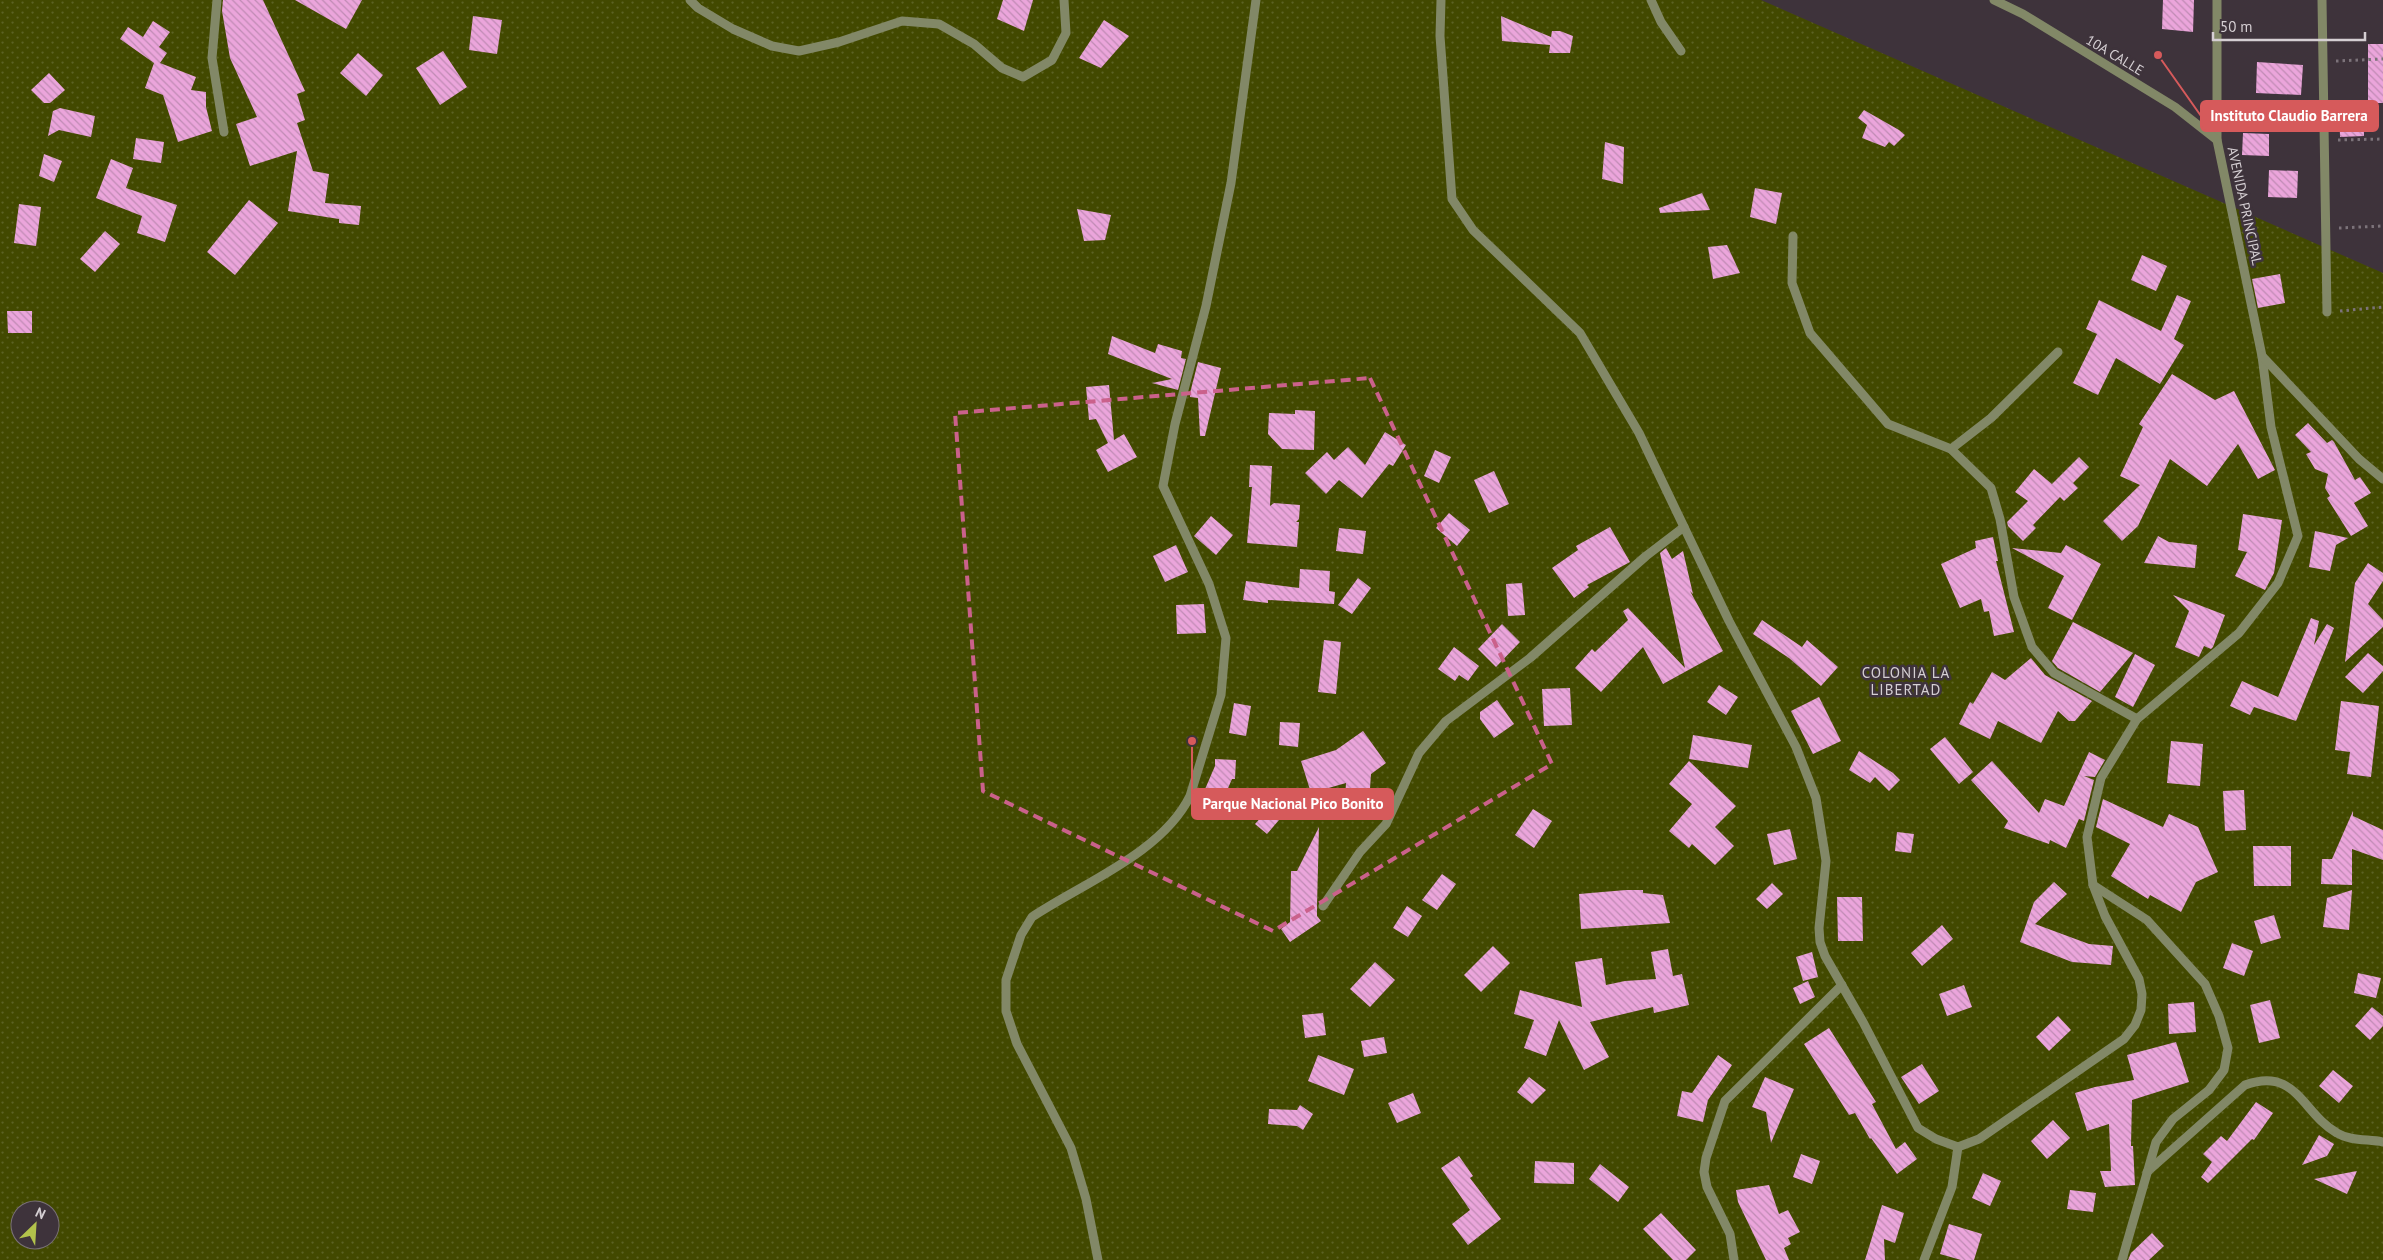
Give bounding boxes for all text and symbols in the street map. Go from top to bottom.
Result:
scale bar [2213,10,2366,42]
text: 50 m [2220,17,2253,36]
street label: 10A CALLE [2083,31,2147,79]
callout: Instituto Claudio Barrera [2201,101,2378,131]
text: Instituto Claudio Barrera [2210,106,2368,125]
street label: AVENIDA PRINCIPAL [2224,145,2266,267]
district label: COLONIA LA LIBERTAD [1862,663,1950,699]
callout: Parque Nacional Pico Bonito [1192,789,1393,819]
text: Parque Nacional Pico Bonito [1202,794,1384,813]
north arrow [10,1200,60,1250]
text: N [33,1203,48,1223]

